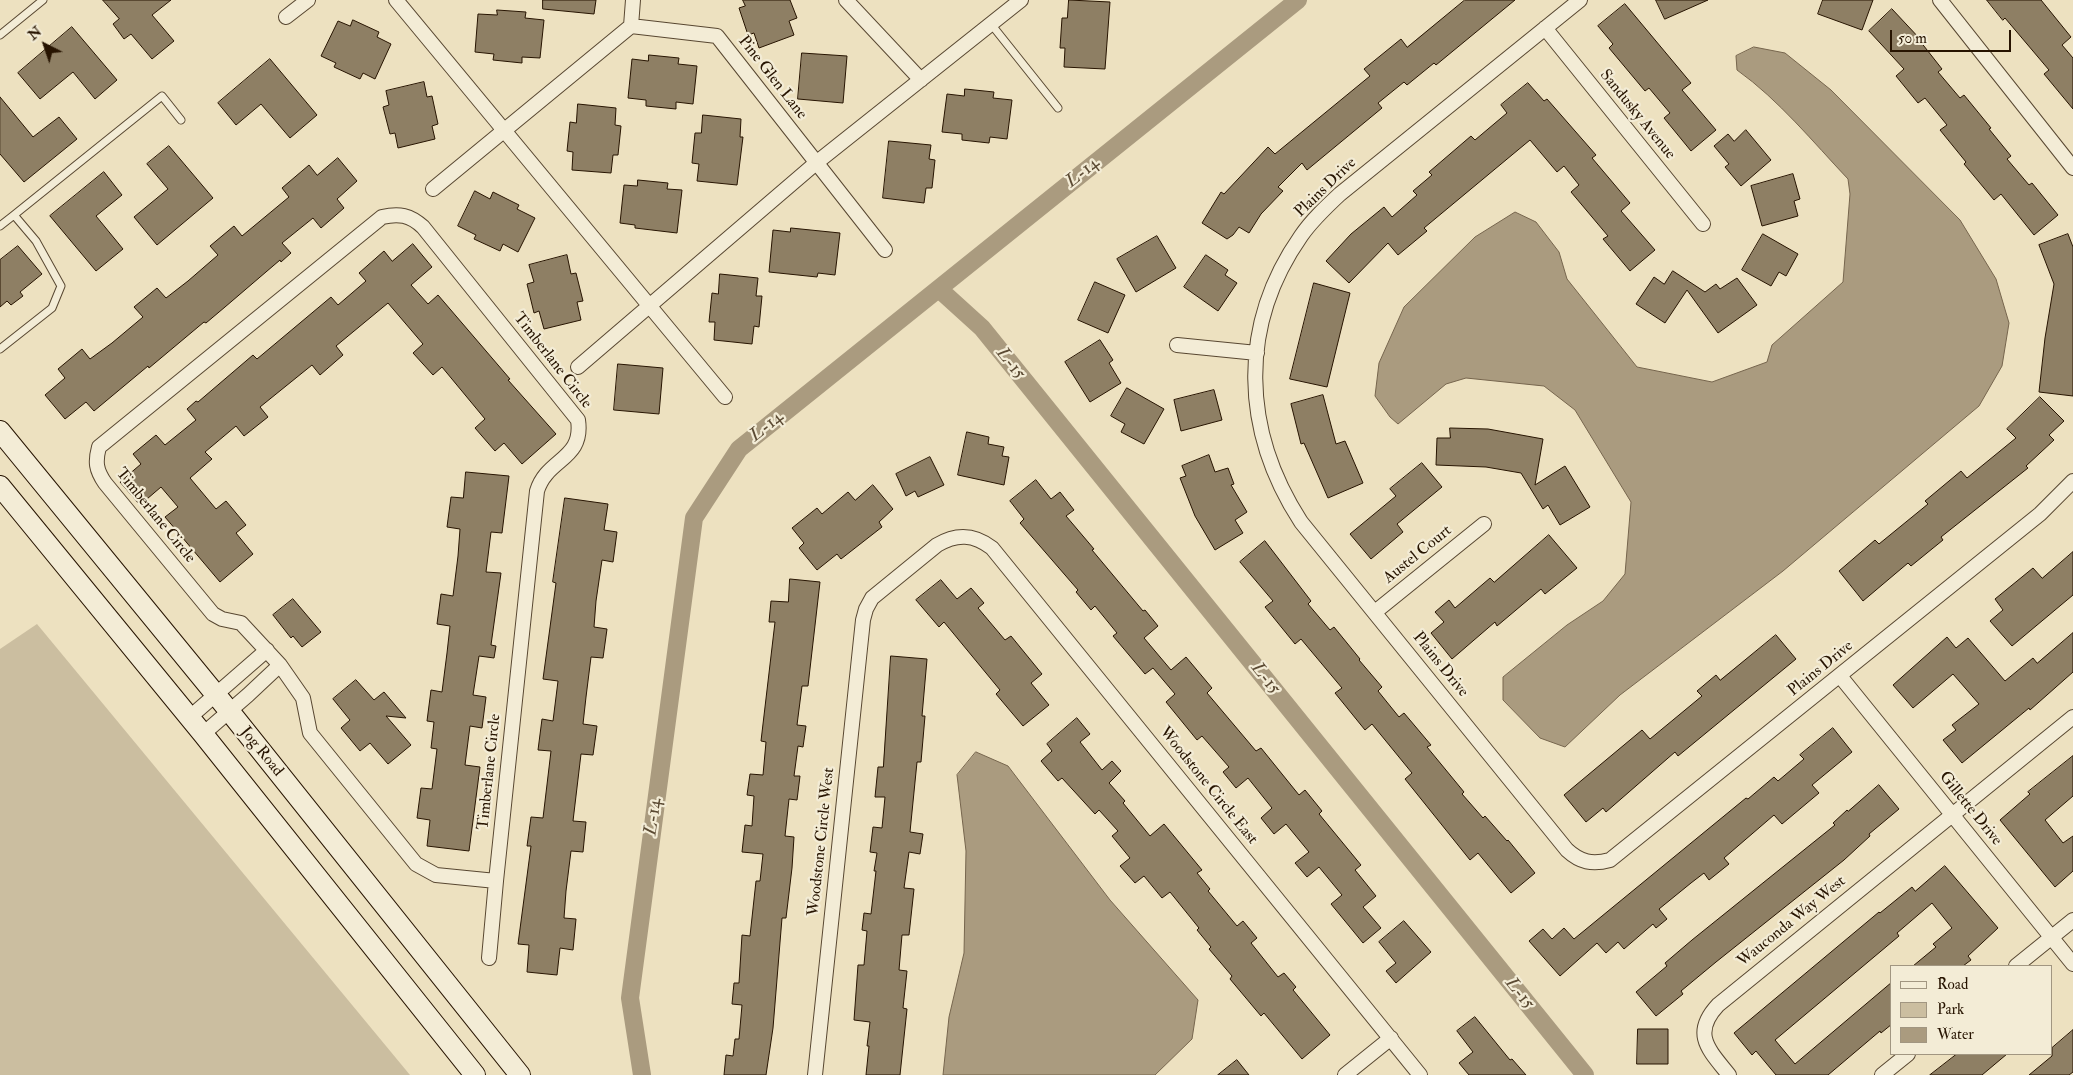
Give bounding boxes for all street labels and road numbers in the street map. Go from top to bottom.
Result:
street label: Pine Glen Lane [733,32,811,124]
street label: Sandusky Avenue [1595,66,1679,164]
street label: Plains Drive [1291,154,1361,222]
street label: Timberlane Circle [509,309,595,413]
street label: Timberlane Circle [111,465,199,567]
street label: Austel Court [1380,522,1456,588]
street label: Plains Drive [1408,629,1472,701]
street label: Plains Drive [1785,637,1857,701]
street label: Timberlane Circle [474,713,506,831]
street label: Jog Road [235,723,287,781]
street label: Woodstone Circle East [1155,723,1261,849]
street label: Woodstone Circle West [805,767,839,917]
street label: Gillette Drive [1934,768,2006,850]
street label: Wauconda Way West [1734,872,1850,972]

